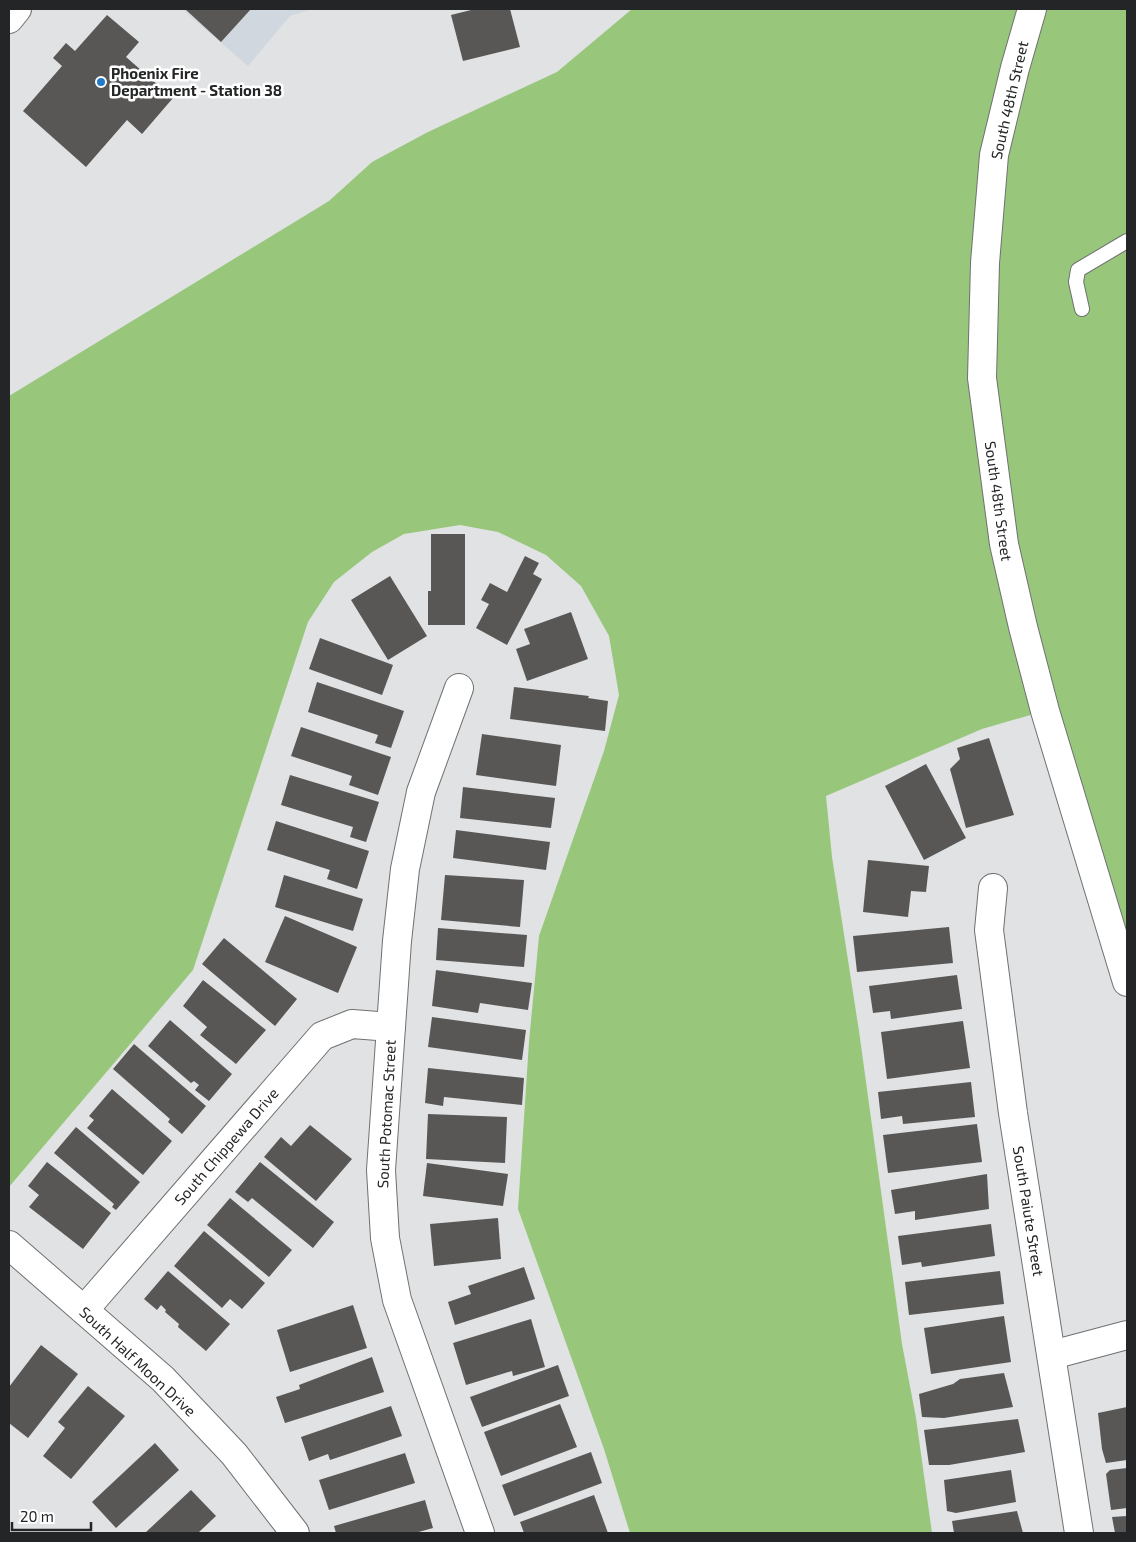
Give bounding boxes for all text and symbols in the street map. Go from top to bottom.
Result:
street label: South 48th Street [987,39,1031,161]
place label: Phoenix Fire Department - Station 38 [111,64,282,99]
marker: Phoenix Fire Department - Station 38 [95,76,107,88]
street label: South 48th Street [982,440,1016,562]
street label: South Potomac Street [373,1039,399,1189]
street label: South Chippewa Drive [170,1084,282,1208]
street label: South Paiute Street [1010,1145,1048,1278]
street label: South Half Moon Drive [76,1302,200,1420]
scale bar [12,1500,91,1532]
text: 20 m [20,1507,54,1525]

